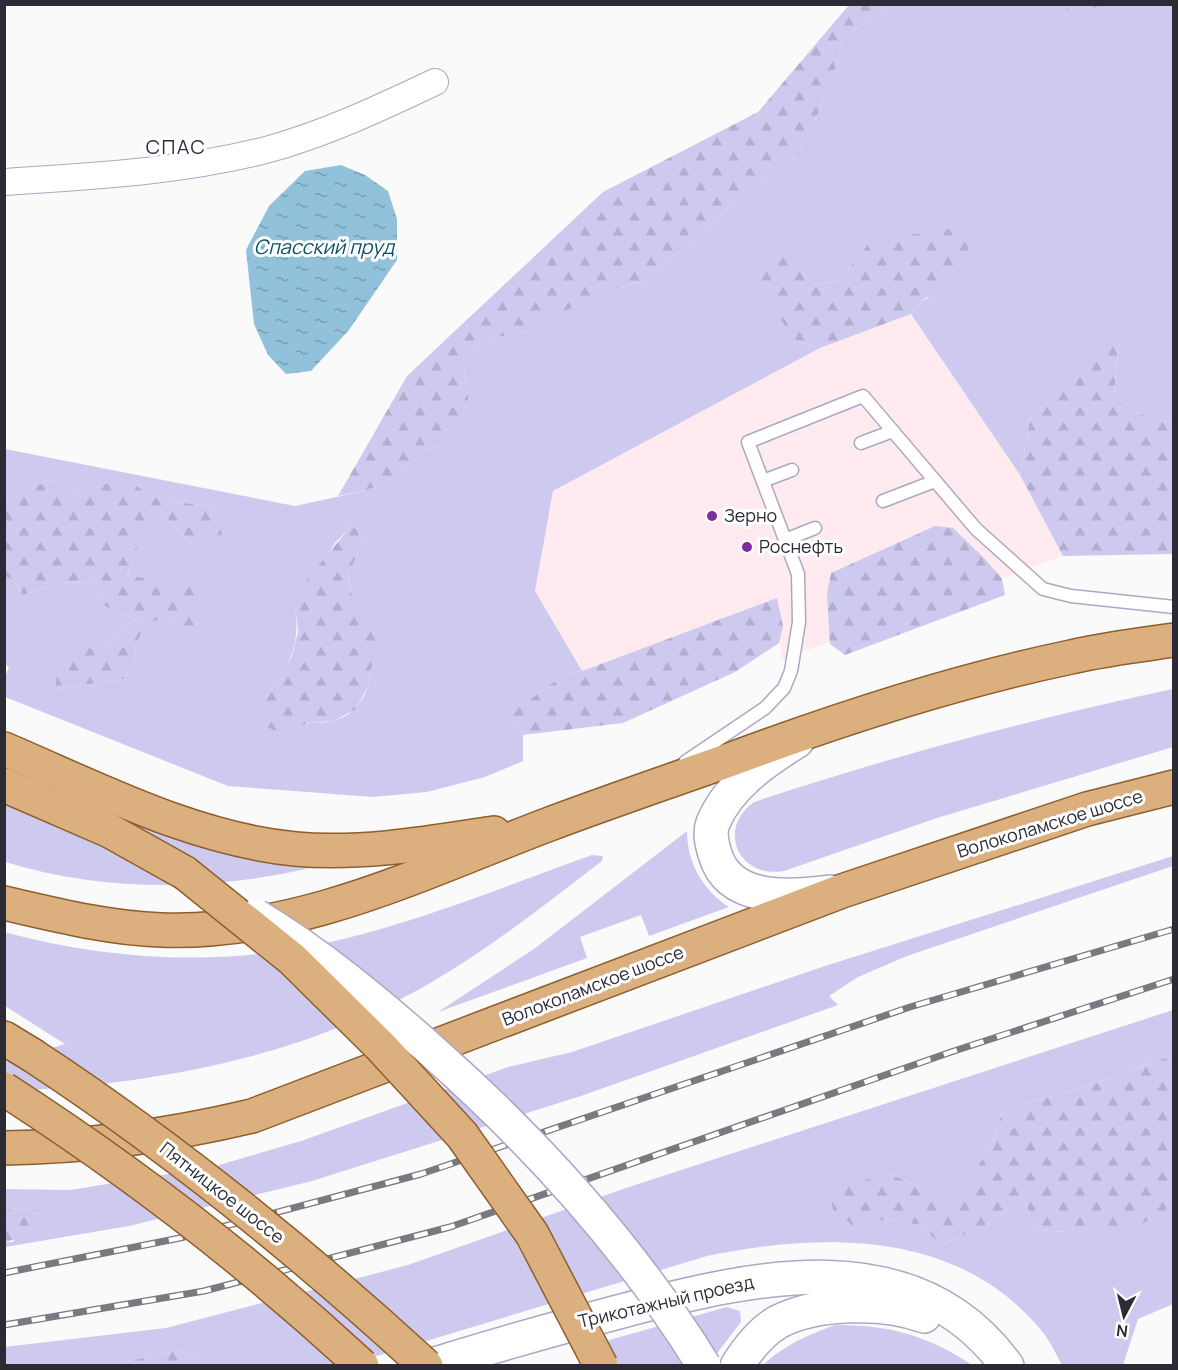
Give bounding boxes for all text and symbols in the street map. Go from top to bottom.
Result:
district label: СПАС [146,133,206,160]
water label: Спасский пруд [254,233,396,260]
place label: Зерно [724,503,777,527]
marker: Зерно [705,509,719,523]
place label: Роснефть [759,534,843,558]
marker: Роснефть [740,540,754,554]
street label: Волоколамское шоссе [954,783,1145,863]
street label: Волоколамское шоссе [498,939,687,1031]
street label: Пятницкое шоссе [156,1136,290,1248]
street label: Трикотажный проезд [576,1269,756,1333]
north arrow [1094,1286,1154,1346]
text: N [1115,1319,1129,1343]

